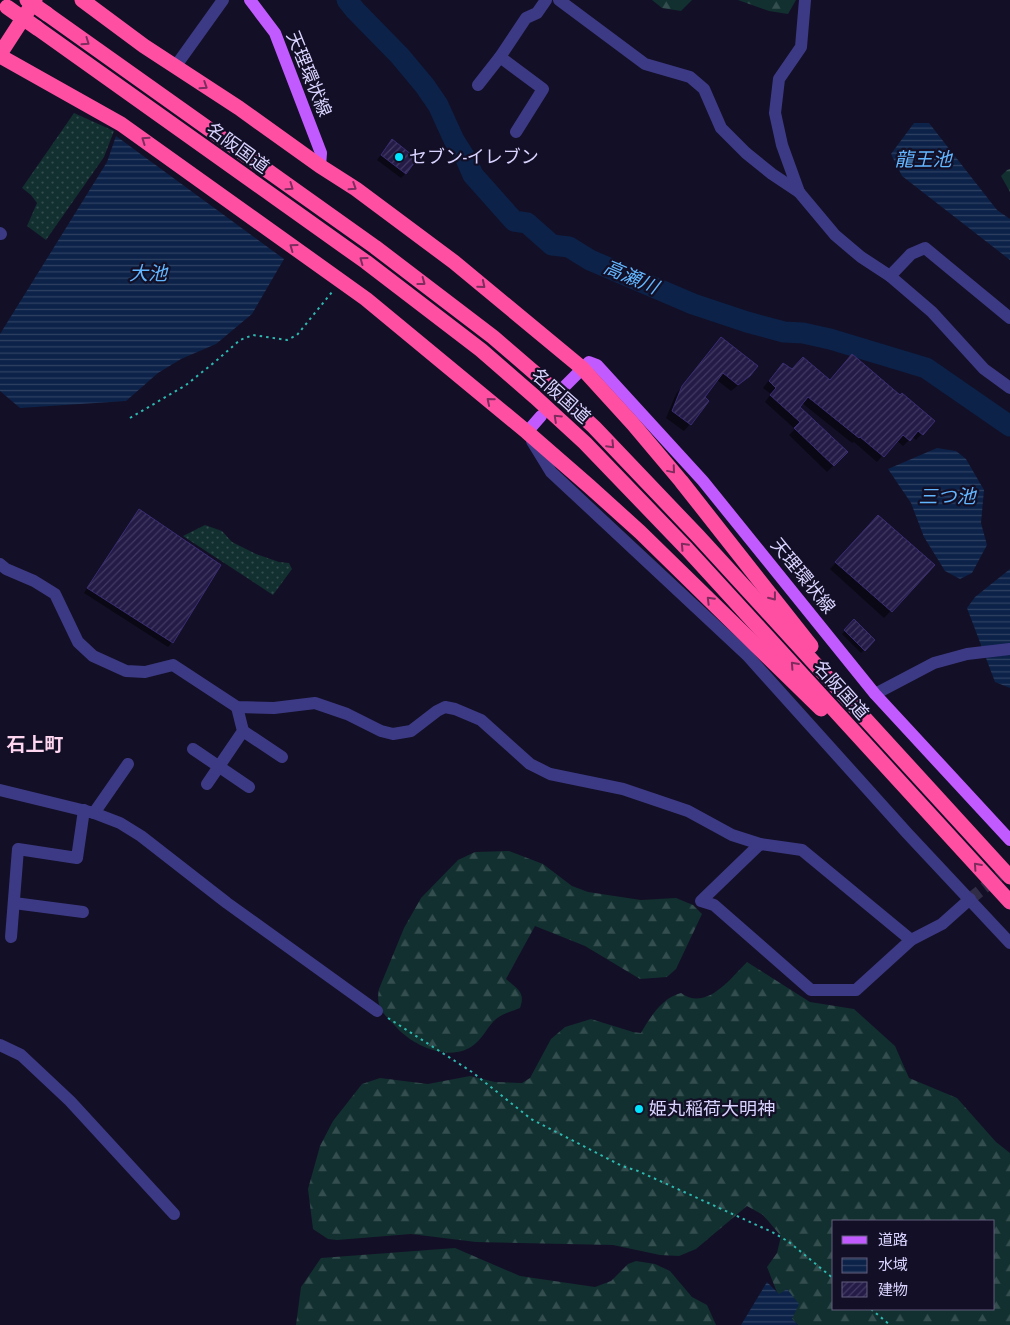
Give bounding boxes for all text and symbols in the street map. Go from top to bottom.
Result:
street label: 天理環状線 [280,27,338,121]
one-way arrow [81,36,90,45]
one-way arrow [199,80,208,89]
street label: 名阪国道 [201,116,275,180]
one-way arrow [141,137,150,146]
place label: セブン-イレブン [409,144,539,170]
water label: 龍王池 [894,146,953,173]
marker: セブン-イレブン [393,151,405,163]
one-way arrow [284,181,294,190]
one-way arrow [347,181,357,190]
one-way arrow [289,244,299,253]
water label: 高瀬川 [599,253,664,301]
one-way arrow [360,258,369,266]
water label: 大池 [129,260,169,287]
one-way arrow [416,276,426,285]
one-way arrow [477,280,486,289]
street label: 名阪国道 [526,362,596,430]
one-way arrow [486,397,495,406]
one-way arrow [554,415,563,424]
one-way arrow [605,439,614,448]
one-way arrow [666,465,675,474]
water label: 三つ池 [918,483,977,510]
street label: 天理環状線 [765,533,841,619]
one-way arrow [681,542,690,551]
one-way arrow [768,591,776,600]
one-way arrow [707,597,716,606]
street label: 名阪国道 [807,655,875,725]
one-way arrow [791,662,800,671]
district label: 石上町 [6,731,64,758]
one-way arrow [974,863,983,872]
place label: 姫丸稲荷大明神 [649,1096,775,1122]
marker: 姫丸稲荷大明神 [633,1103,645,1115]
legend [832,1220,995,1310]
text: 道路 [878,1229,908,1251]
text: 水域 [878,1254,908,1276]
text: 建物 [878,1279,908,1301]

